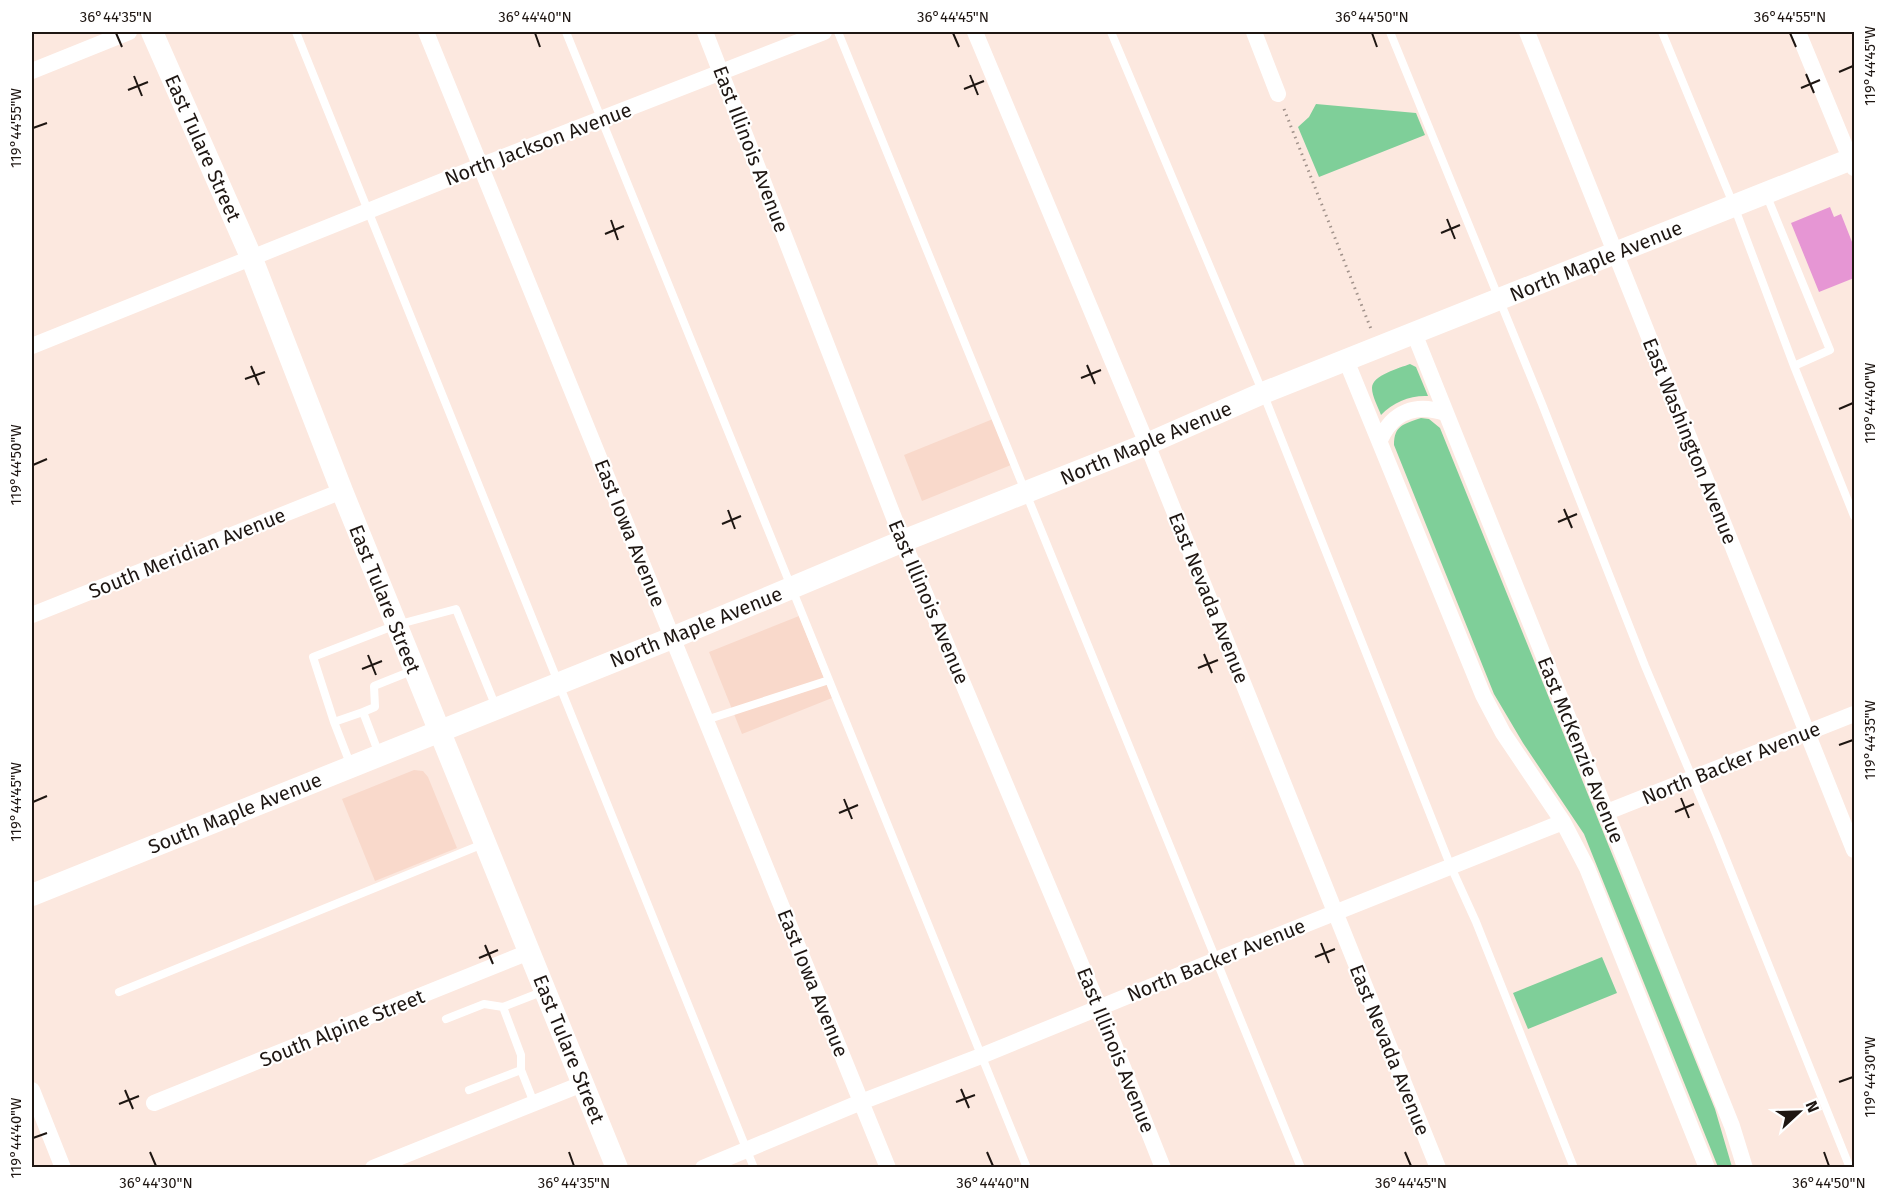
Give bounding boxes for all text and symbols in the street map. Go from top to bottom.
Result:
text: 36°44'35"N [80,8,152,26]
text: 36°44'40"N [498,8,572,26]
text: 36°44'45"N [917,8,989,26]
text: 36°44'50"N [1335,8,1409,26]
text: 36°44'55"N [1754,8,1826,26]
text: 119°44'45"W [1861,26,1879,106]
street label: East Illinois Avenue [708,62,794,236]
street label: East Tulare Street [160,71,246,226]
text: 119°44'55"W [7,87,25,168]
street label: North Jackson Avenue [441,97,635,191]
street label: North Maple Avenue [1506,215,1686,307]
street label: East Washington Avenue [1638,334,1742,548]
text: 119°44'40"W [1861,362,1879,443]
street label: North Maple Avenue [1057,396,1235,490]
text: 119°44'50"W [7,424,25,506]
street label: East Iowa Avenue [589,456,671,610]
street label: South Meridian Avenue [85,503,289,603]
street label: East Nevada Avenue [1164,509,1254,687]
street label: East Illinois Avenue [884,516,974,688]
street label: East Tulare Street [344,521,426,678]
street label: North Maple Avenue [606,581,786,673]
street label: East McKenzie Avenue [1533,653,1629,847]
text: 119°44'35"W [1861,699,1879,780]
street label: North Backer Avenue [1638,716,1824,810]
text: 119°44'45"W [7,762,25,842]
street label: South Maple Avenue [145,767,325,859]
street label: East Iowa Avenue [772,906,854,1060]
street label: North Backer Avenue [1123,913,1309,1007]
street label: East Nevada Avenue [1345,961,1435,1139]
street label: East Illinois Avenue [1072,964,1160,1136]
street label: East Tulare Street [528,971,610,1128]
street label: South Alpine Street [256,984,429,1072]
text: 119°44'30"W [1861,1036,1879,1118]
north arrow [1769,1082,1829,1142]
text: 119°44'40"W [7,1097,25,1178]
text: N [1802,1098,1823,1115]
text: 36°44'30"N [119,1174,193,1192]
text: 36°44'35"N [538,1174,610,1192]
text: 36°44'40"N [956,1174,1030,1192]
text: 36°44'45"N [1375,1174,1447,1192]
text: 36°44'50"N [1792,1174,1866,1192]

